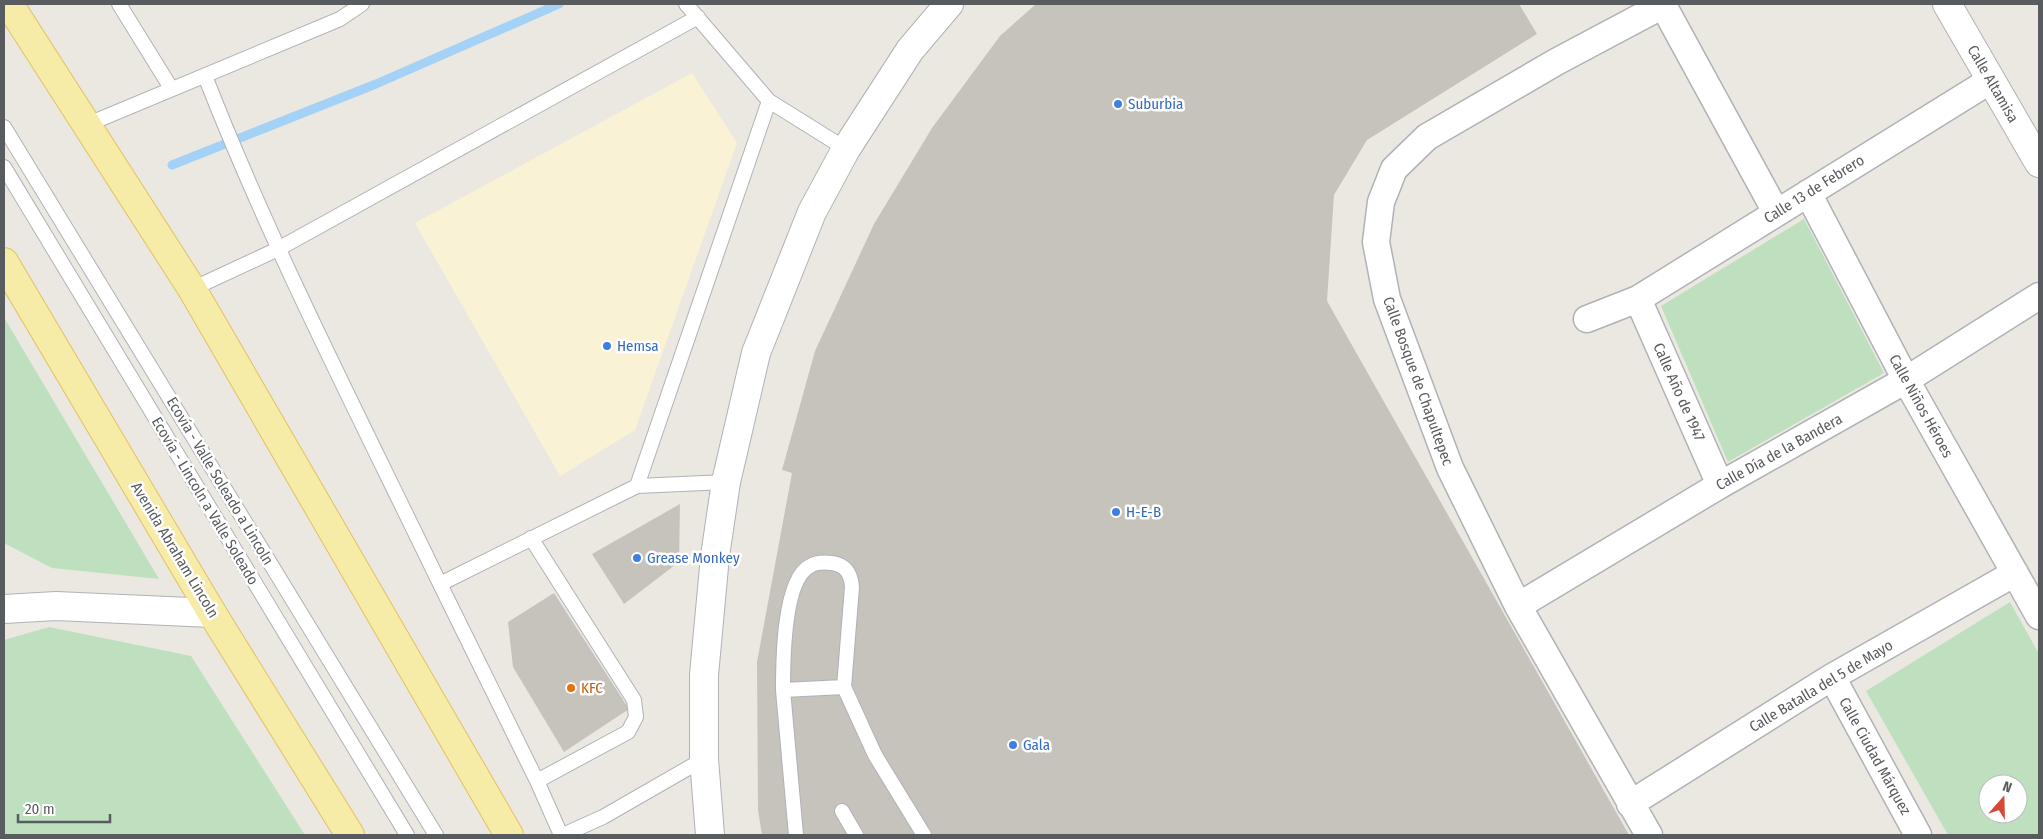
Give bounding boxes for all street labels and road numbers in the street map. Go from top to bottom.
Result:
street label: Calle Altamisa [1964,42,2022,126]
street label: Calle 13 de Febrero [1760,151,1868,227]
street label: Calle Bosque de Chapultepec [1379,294,1457,468]
street label: Calle Año de 1947 [1649,340,1709,444]
street label: Calle Niños Héroes [1885,351,1957,461]
street label: Ecovía - Valle Soleado a Lincoln [163,394,277,568]
street label: Calle Día de la Bandera [1713,410,1845,494]
street label: Ecovía - Lincoln a Valle Soleado [148,414,262,588]
street label: Avenida Abraham Lincoln [127,479,223,621]
street label: Calle Batalla del 5 de Mayo [1746,636,1896,736]
street label: Calle Ciudad Márquez [1835,694,1915,818]

